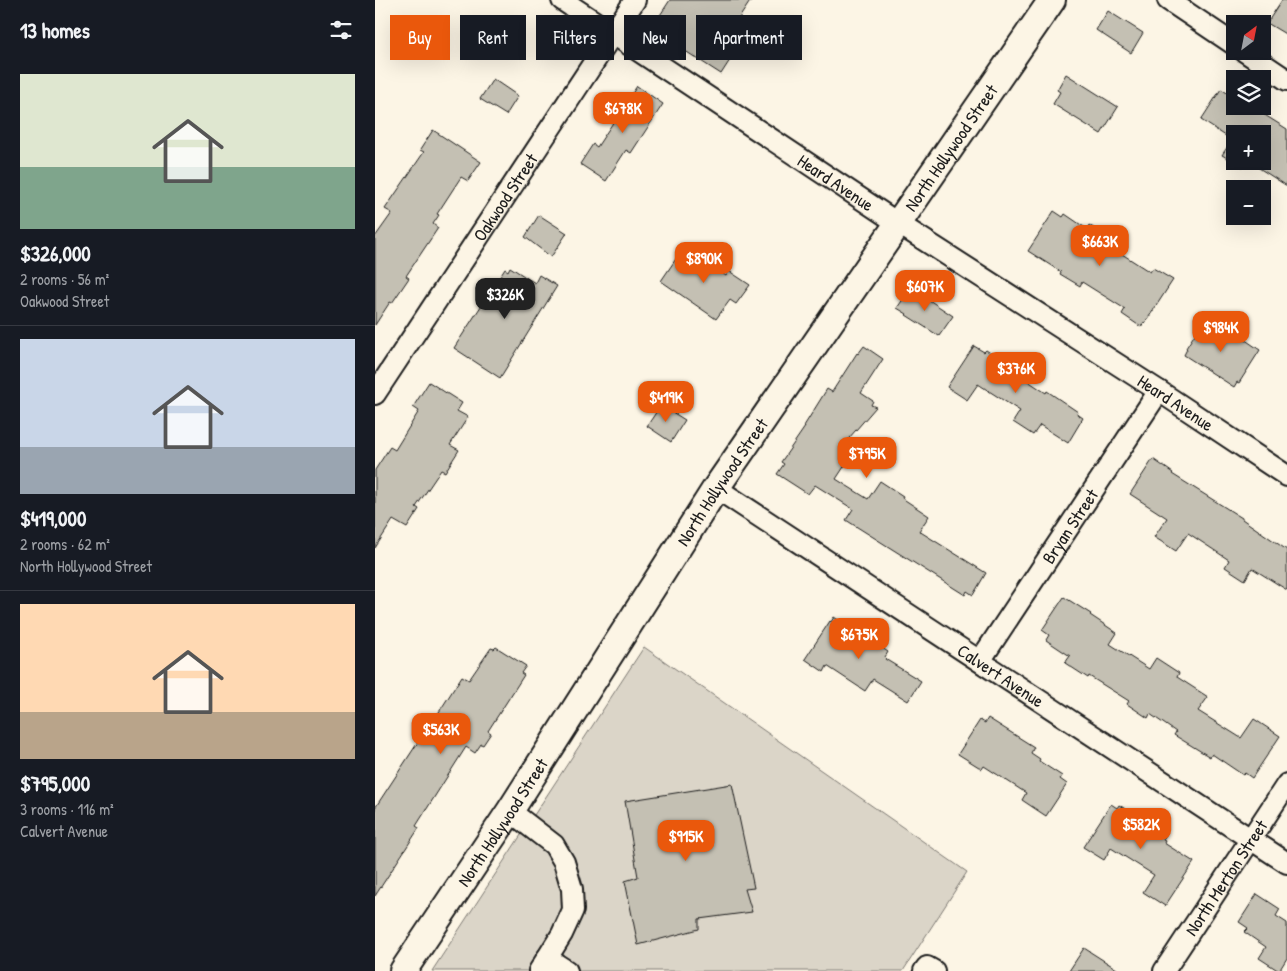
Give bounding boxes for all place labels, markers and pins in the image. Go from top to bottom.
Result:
pin: $678K [588,92,658,134]
pin: $663K [1065,224,1135,267]
pin: $890K [669,242,739,284]
pin: $607K [890,270,960,312]
pin: $326K [470,278,540,320]
pin: $984K [1186,310,1256,353]
pin: $376K [981,352,1051,394]
pin: $419K [631,380,701,423]
pin: $795K [832,436,902,479]
pin: $675K [824,618,894,660]
pin: $563K [406,712,476,755]
pin: $582K [1106,808,1176,850]
pin: $915K [651,820,721,862]

